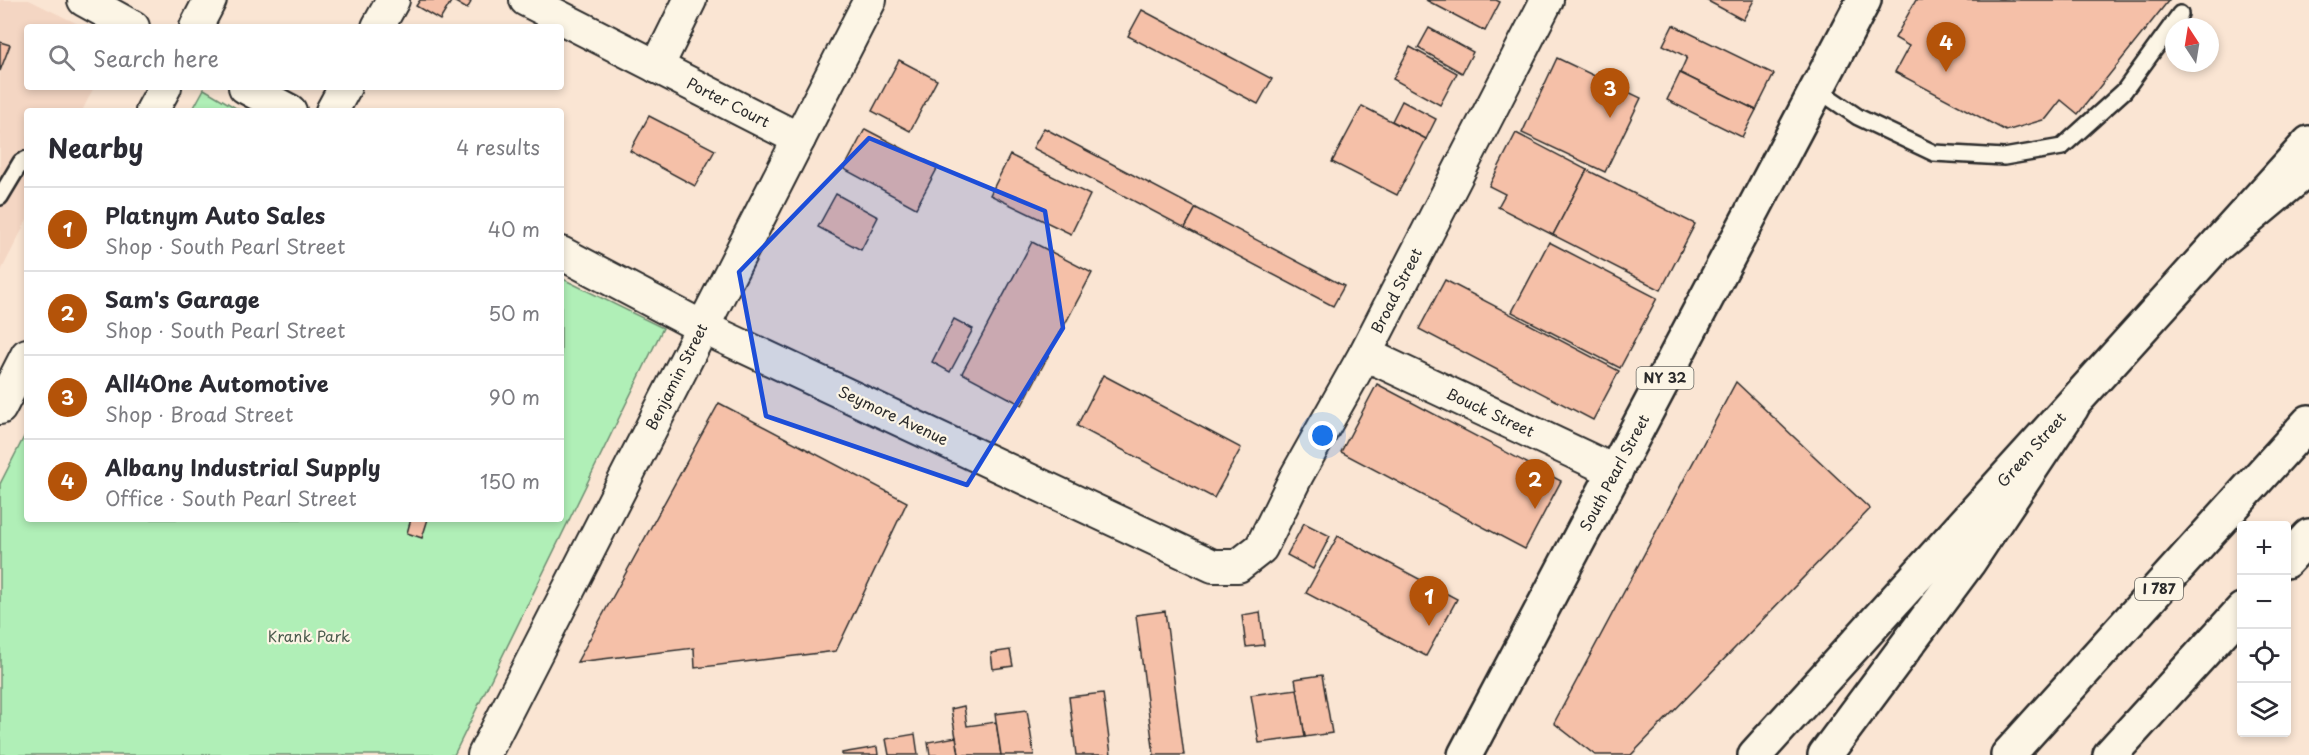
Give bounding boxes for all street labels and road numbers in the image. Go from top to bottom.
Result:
street label: Porter Court [683,71,774,132]
street label: Broad Street [1364,244,1427,337]
street label: Benjamin Street [639,319,713,433]
road number: NY 32 [1636,367,1694,389]
street label: Seymore Avenue [835,379,952,450]
street label: Bouck Street [1443,381,1538,442]
street label: Green Street [1991,406,2071,492]
street label: South Pearl Street [1573,410,1654,535]
road number: I 787 [2135,578,2183,600]

